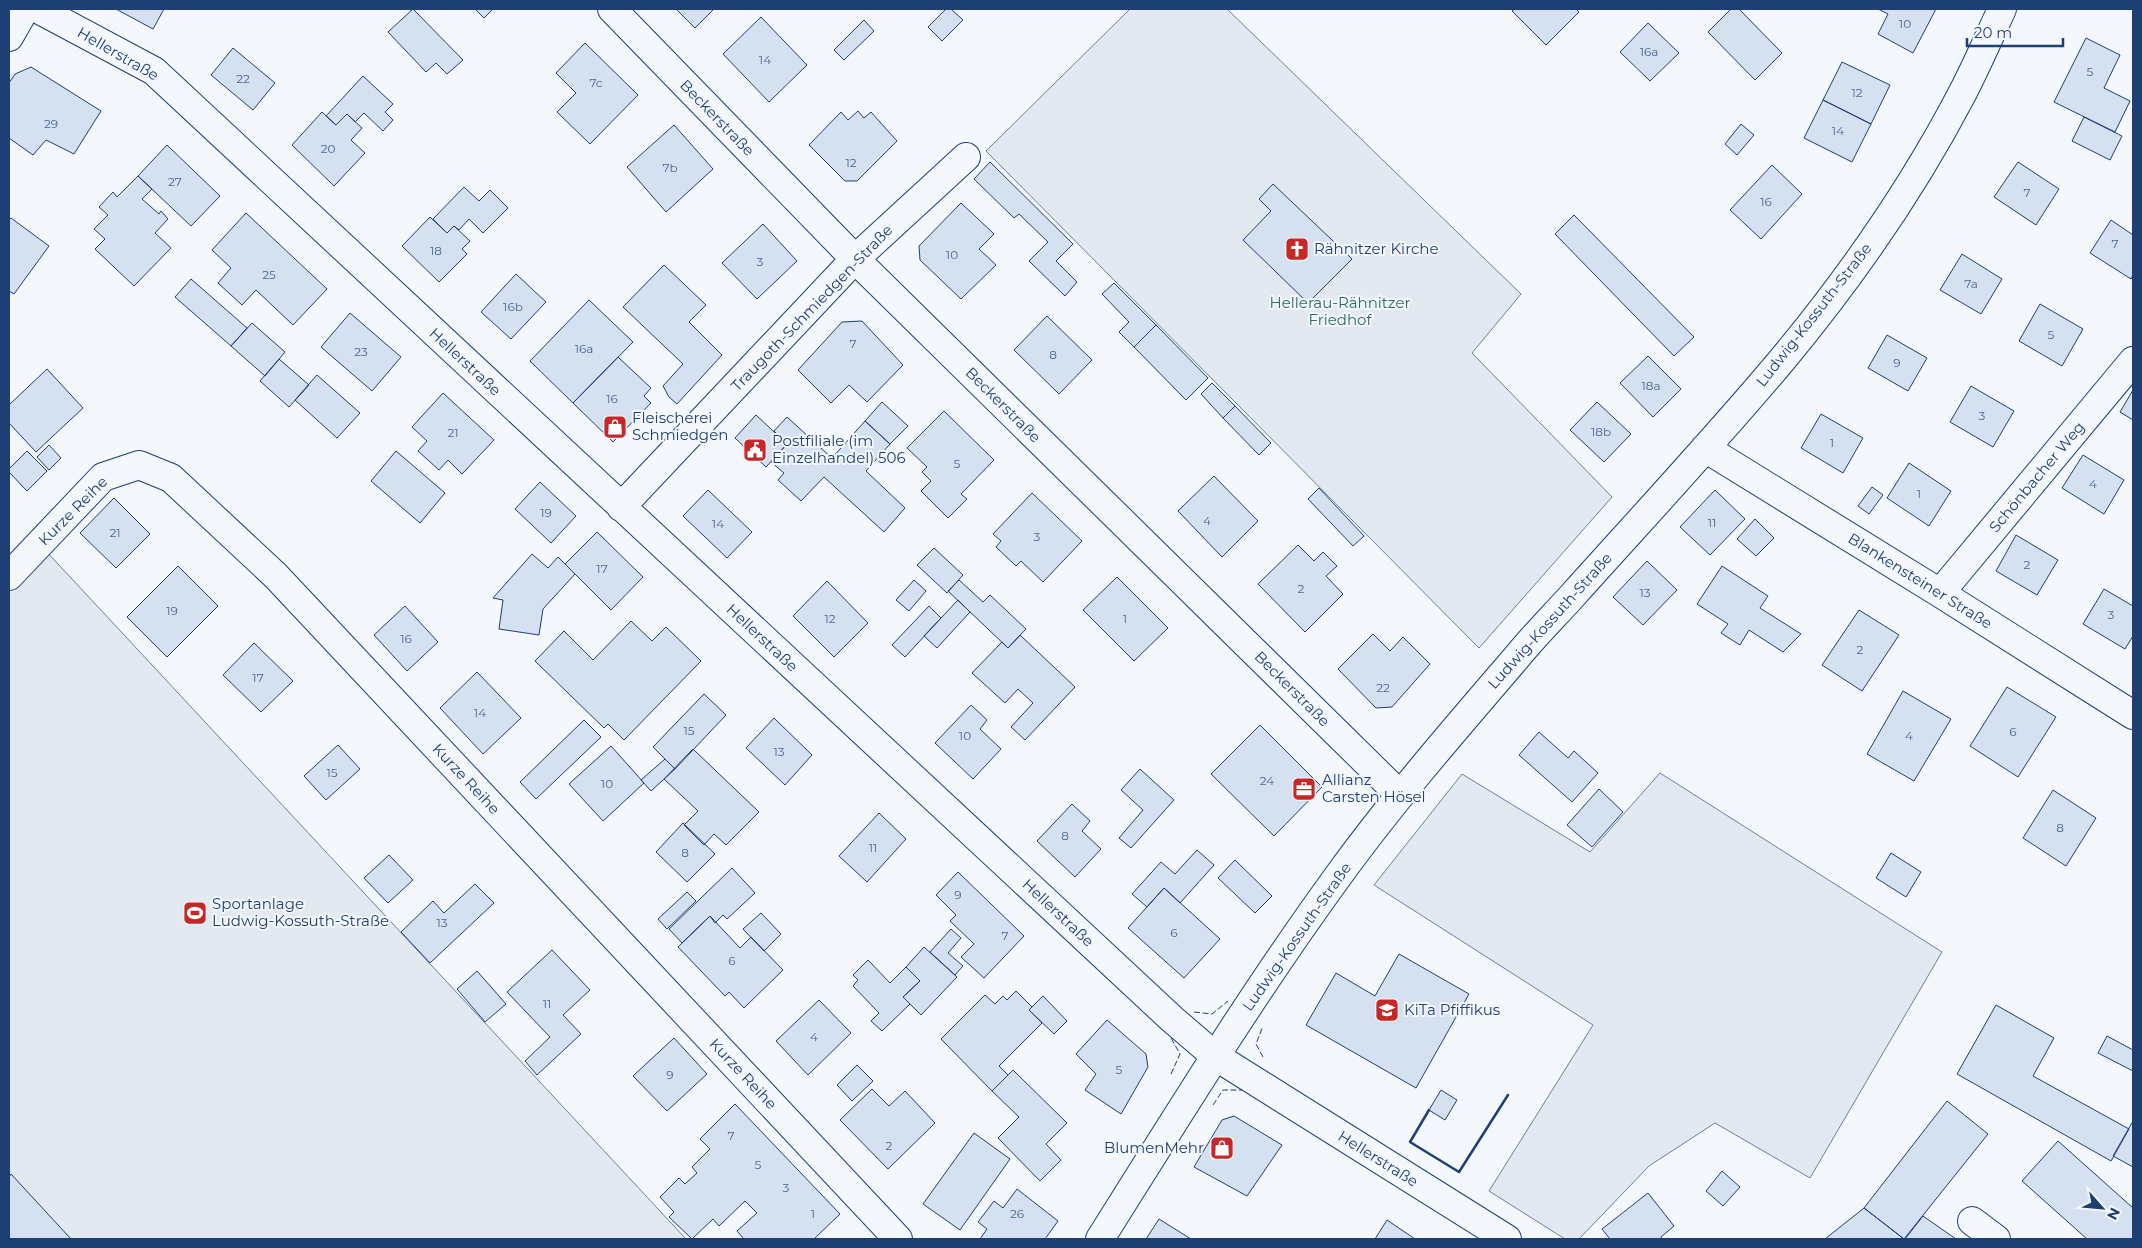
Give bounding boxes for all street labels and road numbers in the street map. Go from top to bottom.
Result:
street label: Hellerstraße [74,23,162,85]
street label: Beckerstraße [676,75,759,160]
street label: Traugoth-Schmiedgen-Straße [727,220,896,395]
street label: Ludwig-Kossuth-Straße [1752,239,1876,390]
street label: Hellerstraße [426,324,505,400]
street label: Beckerstraße [962,363,1045,446]
street label: Schönbacher Weg [1985,417,2089,536]
street label: Kurze Reihe [34,472,111,549]
street label: Blankensteiner Straße [1845,528,1996,633]
street label: Ludwig-Kossuth-Straße [1483,549,1616,693]
street label: Hellerstraße [723,600,802,676]
street label: Beckerstraße [1251,647,1334,730]
street label: Kurze Reihe [429,739,504,818]
street label: Ludwig-Kossuth-Straße [1238,859,1355,1015]
street label: Hellerstraße [1019,875,1098,951]
street label: Kurze Reihe [706,1034,781,1113]
street label: Hellerstraße [1335,1126,1422,1191]

